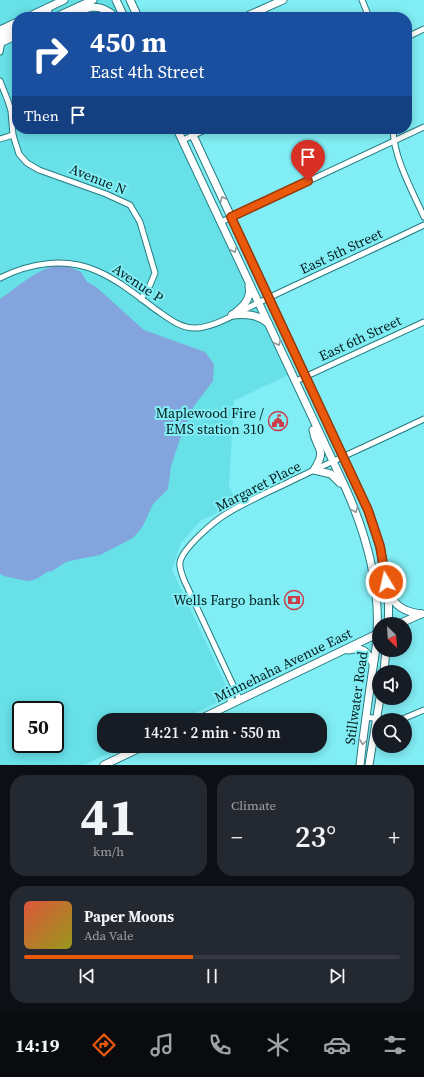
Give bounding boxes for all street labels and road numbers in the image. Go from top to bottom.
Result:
street label: Avenue N [67,159,129,199]
street label: East 5th Street [296,223,386,279]
street label: Avenue P [109,259,167,307]
street label: East 6th Street [315,310,405,366]
street label: Margaret Place [212,456,304,516]
street label: Minnehaha Avenue East [211,623,355,707]
street label: Stillwater Road [340,650,372,746]

